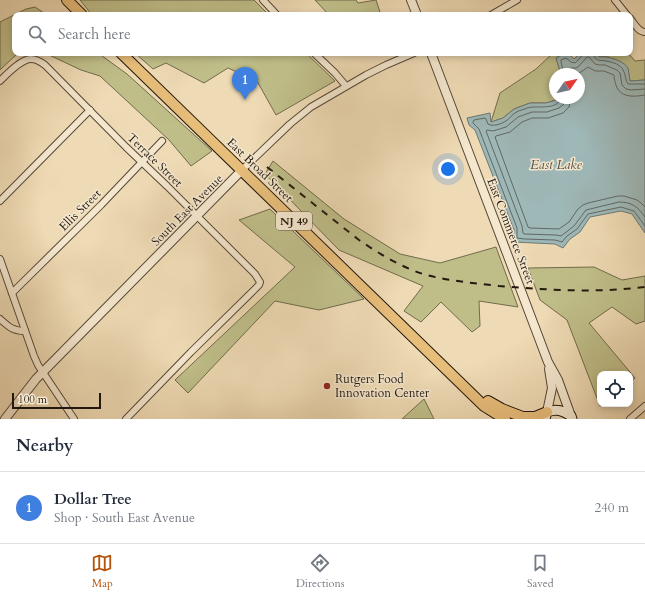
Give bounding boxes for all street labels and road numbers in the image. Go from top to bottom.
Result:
street label: Terrace Street [124,130,186,191]
street label: East Broad Street [223,134,297,206]
street label: South East Avenue [148,171,226,249]
street label: East Commerce Street [483,176,539,287]
street label: Ellis Street [56,185,105,234]
road number: NJ 49 [276,212,312,230]

